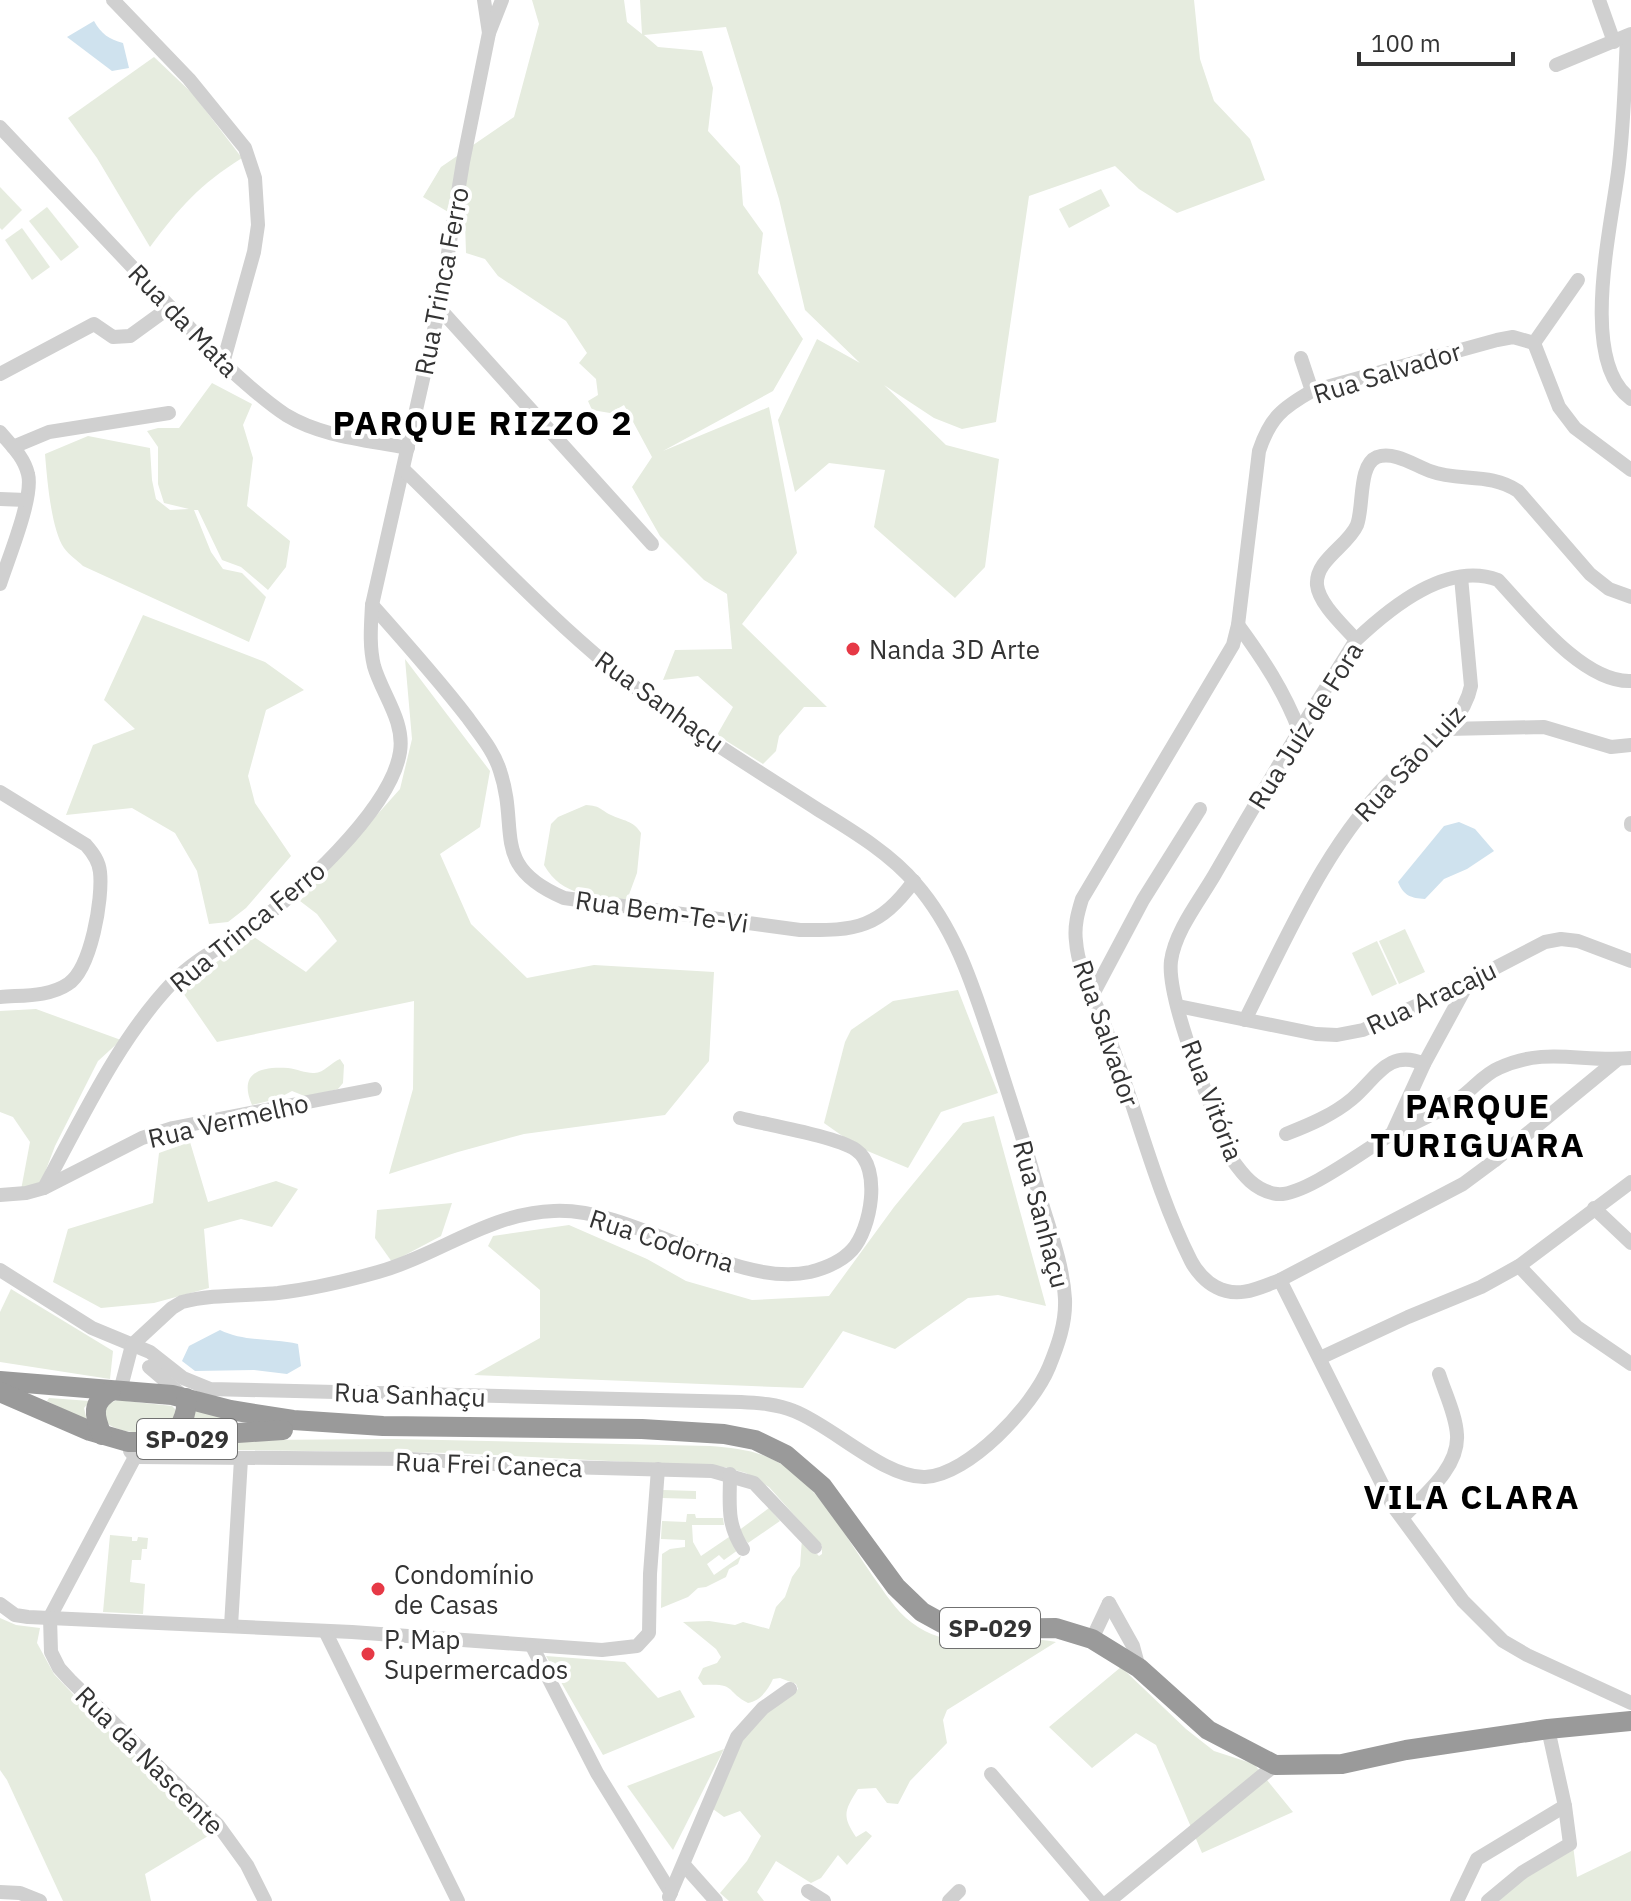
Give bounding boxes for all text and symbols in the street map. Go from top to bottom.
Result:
scale bar [1359,16,1513,66]
text: 100 m [1371,27,1441,59]
street label: Rua Trinca Ferro [406,184,476,378]
street label: Rua da Mata [122,256,247,384]
street label: Rua Salvador [1309,333,1465,411]
district label: PARQUE RIZZO 2 [332,400,634,444]
place label: Nanda 3D Arte [869,632,1040,666]
street label: Rua Juíz de Fora [1240,635,1370,815]
marker: Nanda 3D Arte [844,640,862,658]
street label: Rua Sanhaçu [589,643,731,759]
street label: Rua São Luiz [1346,698,1472,828]
street label: Rua Trinca Ferro [162,853,332,999]
street label: Rua Bem-Te-Vi [573,882,751,940]
street label: Rua Aracaju [1361,952,1501,1042]
street label: Rua Salvador [1066,955,1148,1111]
street label: Rua Vitória [1174,1034,1252,1166]
district label: PARQUE TURIGUARA [1370,1083,1586,1166]
street label: Rua Vermelho [144,1085,312,1155]
street label: Rua Sanhaçu [1006,1136,1078,1292]
street label: Rua Codorna [585,1201,739,1279]
street label: Rua Sanhaçu [334,1374,486,1414]
road number: SP-029 [137,1419,237,1459]
street label: Rua Frei Caneca [395,1444,584,1484]
district label: VILA CLARA [1364,1474,1580,1518]
place label: Condomínio de Casas [394,1557,534,1621]
marker: Condomínio de Casas [369,1580,387,1598]
road number: SP-029 [940,1608,1040,1648]
place label: P. Map Supermercados [384,1622,568,1686]
marker: P. Map Supermercados [359,1645,377,1663]
street label: Rua da Nascente [68,1678,232,1842]

